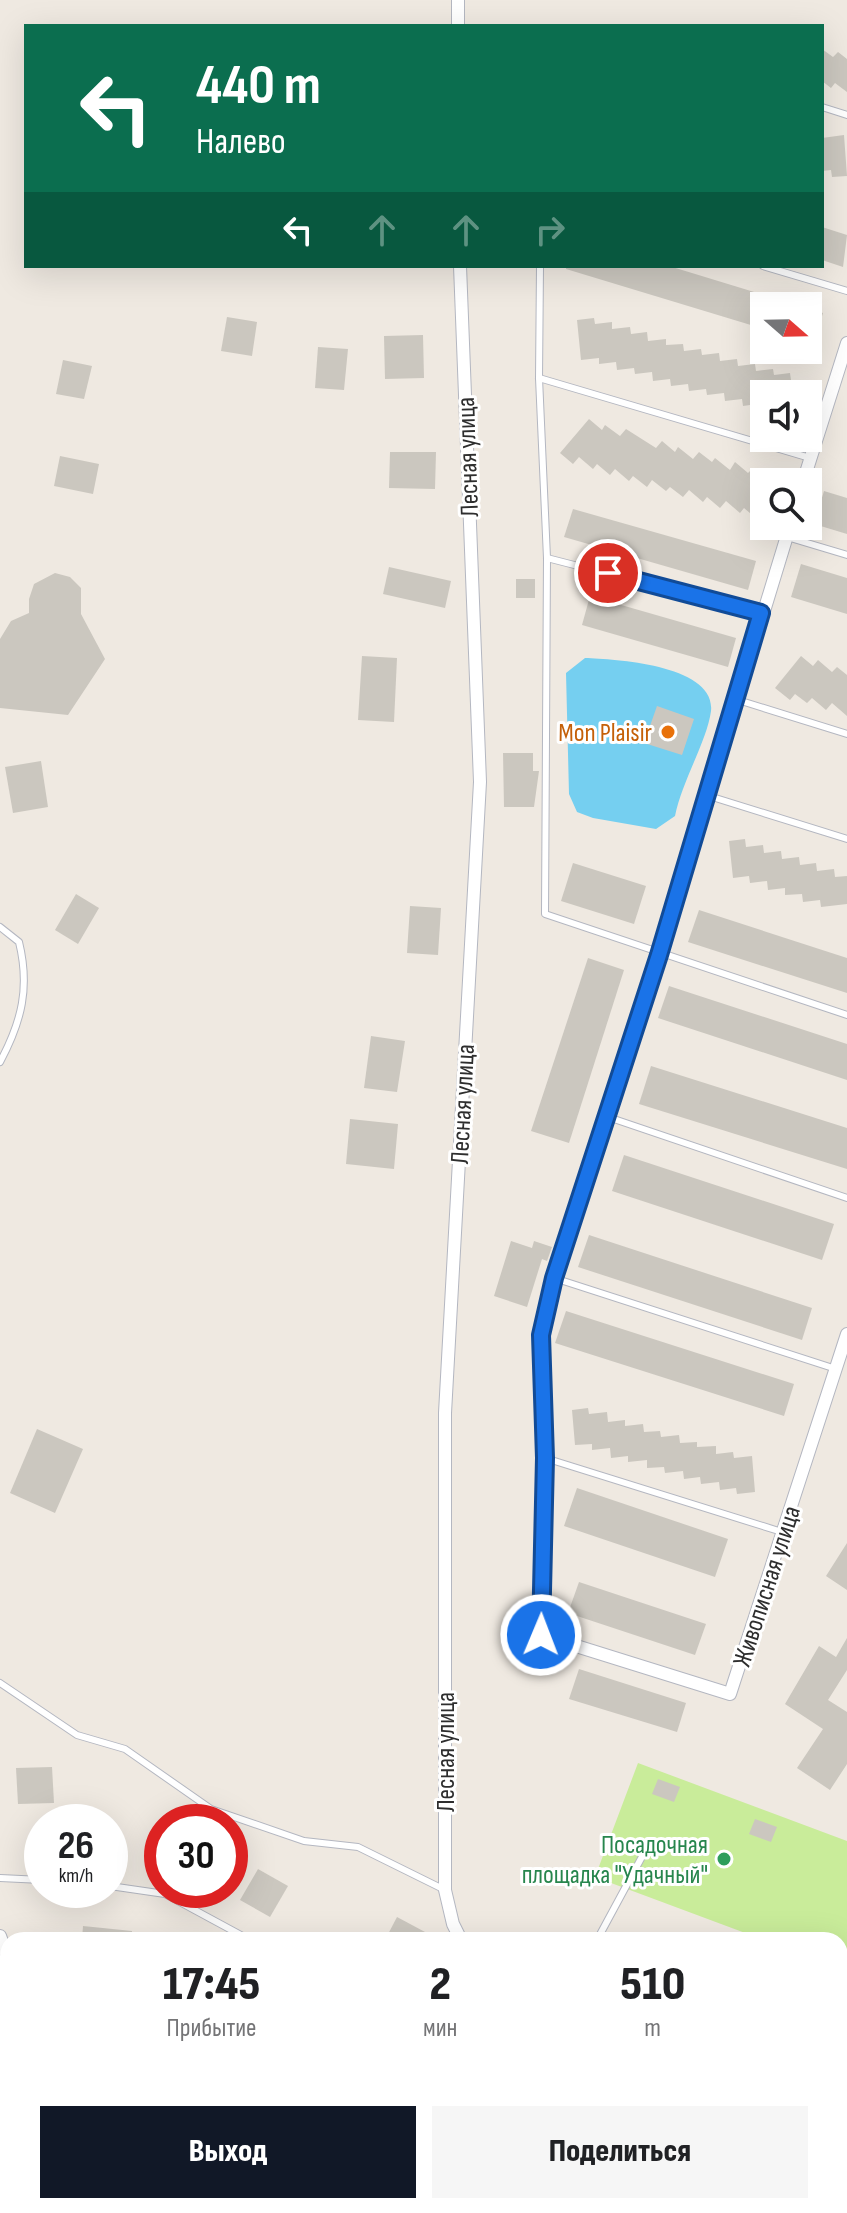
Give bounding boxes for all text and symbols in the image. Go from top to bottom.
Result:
text: 440 m [196,53,321,120]
icon: left [64,56,168,160]
text: Налево [196,121,286,164]
icon: left [276,208,320,252]
icon: ahead [360,208,404,252]
icon: ahead [444,208,488,252]
icon: right [528,208,572,252]
north arrow [750,292,822,364]
map controls [750,292,822,540]
button: sound [750,380,822,452]
street label: Лесная улица [451,396,486,518]
button: search [750,468,822,540]
pin [574,539,642,607]
icon: arrive [586,551,630,595]
place label: Mon Plaisir [558,718,653,749]
marker: Mon Plaisir [659,723,677,741]
street label: Лесная улица [445,1043,482,1165]
street label: Живописная улица [727,1502,808,1671]
position arrow [499,1593,583,1677]
street label: Лесная улица [431,1692,462,1812]
speed limit sign: 30 [144,1804,248,1908]
text: 26 [58,1822,94,1870]
place label: Посадочная площадка "Удачный" [522,1830,708,1891]
marker: Посадочная площадка "Удачный" [715,1850,733,1868]
text: km/h [59,1864,93,1888]
text: 17:45 [163,1956,260,2013]
text: 2 [429,1956,451,2013]
text: 510 [620,1956,685,2013]
text: Прибытие [166,2013,257,2044]
text: мин [423,2013,457,2044]
text: m [644,2013,661,2044]
button: Выход [40,2106,416,2198]
button: Поделиться [432,2106,808,2198]

